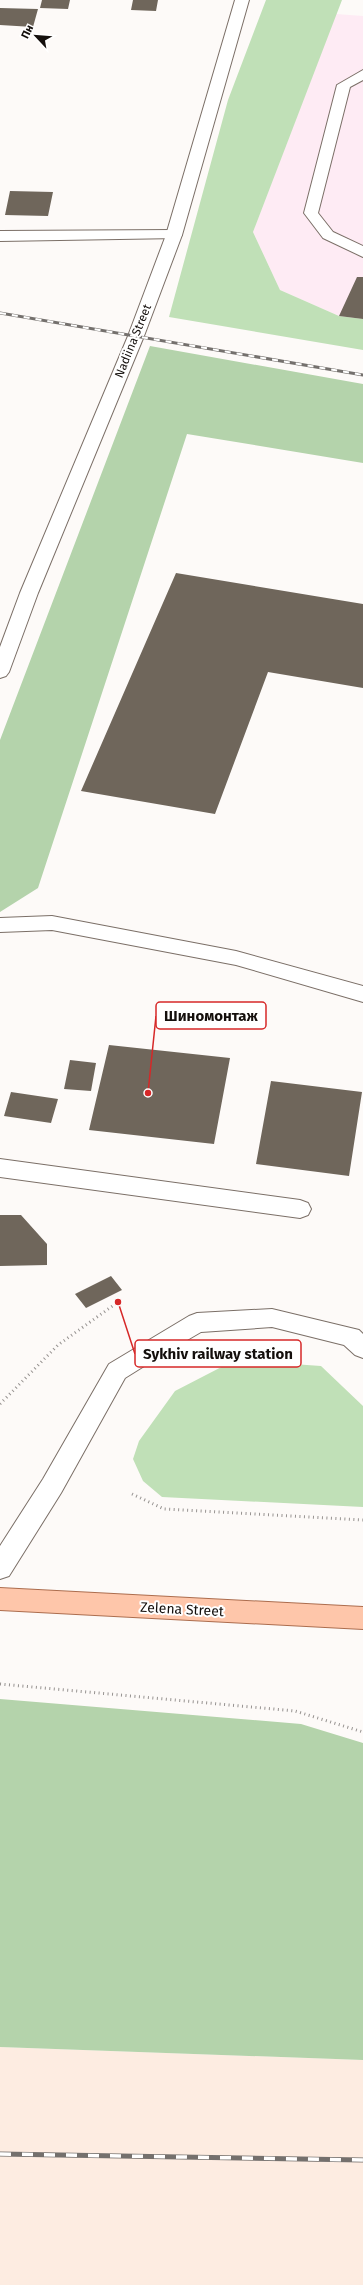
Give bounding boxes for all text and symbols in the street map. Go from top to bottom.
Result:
north arrow [16,16,56,56]
text: Пн [19,23,36,41]
street label: Nadiina Street [112,302,154,380]
callout: Шиномонтаж [156,1002,266,1029]
text: Шиномонтаж [164,1007,258,1025]
callout: Sykhiv railway station [135,1340,301,1367]
text: Sykhiv railway station [143,1345,293,1363]
street label: Zelena Street [140,1599,225,1620]

